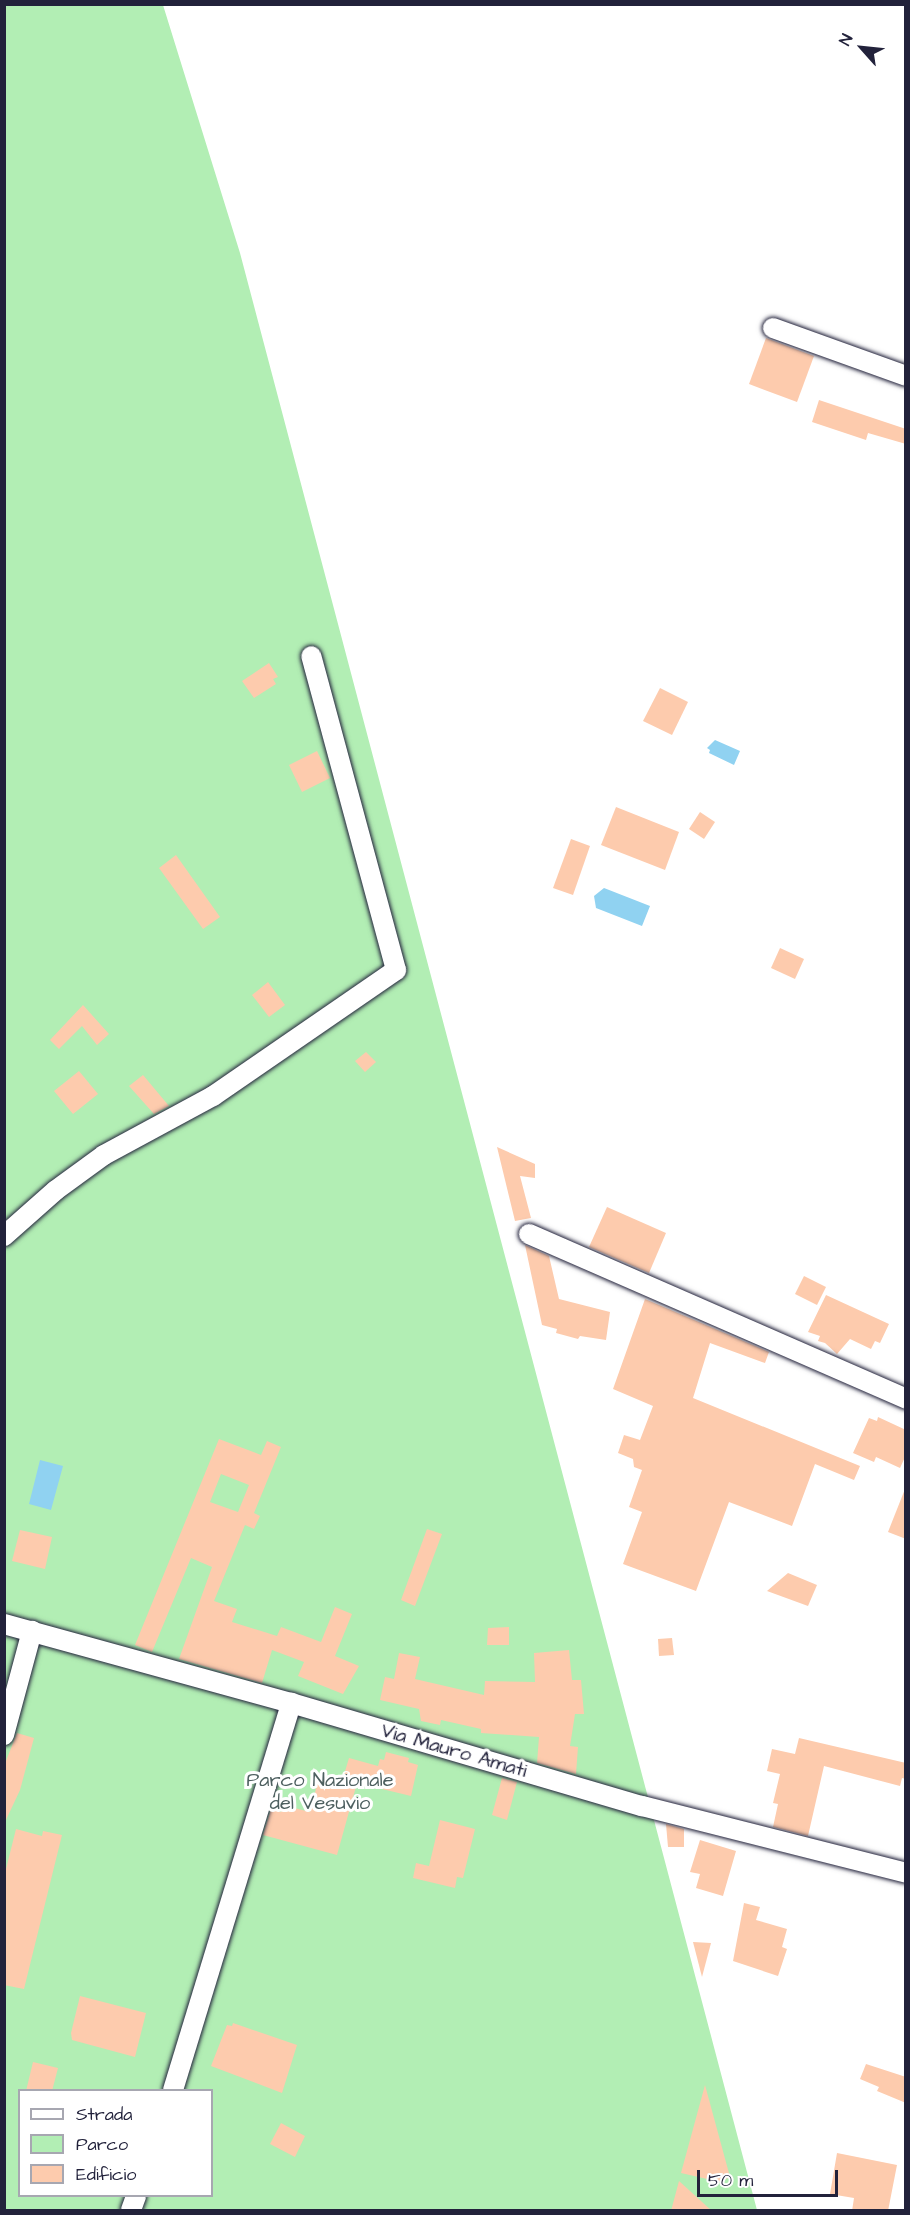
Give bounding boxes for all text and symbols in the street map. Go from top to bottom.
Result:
north arrow [832,18,892,78]
text: N [834,30,858,49]
street label: Via Mauro Amati [378,1719,530,1783]
park label: Parco Nazionale del Vesuvio [247,1769,393,1816]
legend [18,2089,213,2197]
text: Strada [76,2102,132,2127]
text: Parco [76,2132,128,2157]
scale bar [700,2158,841,2196]
text: Edificio [76,2162,136,2187]
text: 50 m [708,2168,753,2193]

